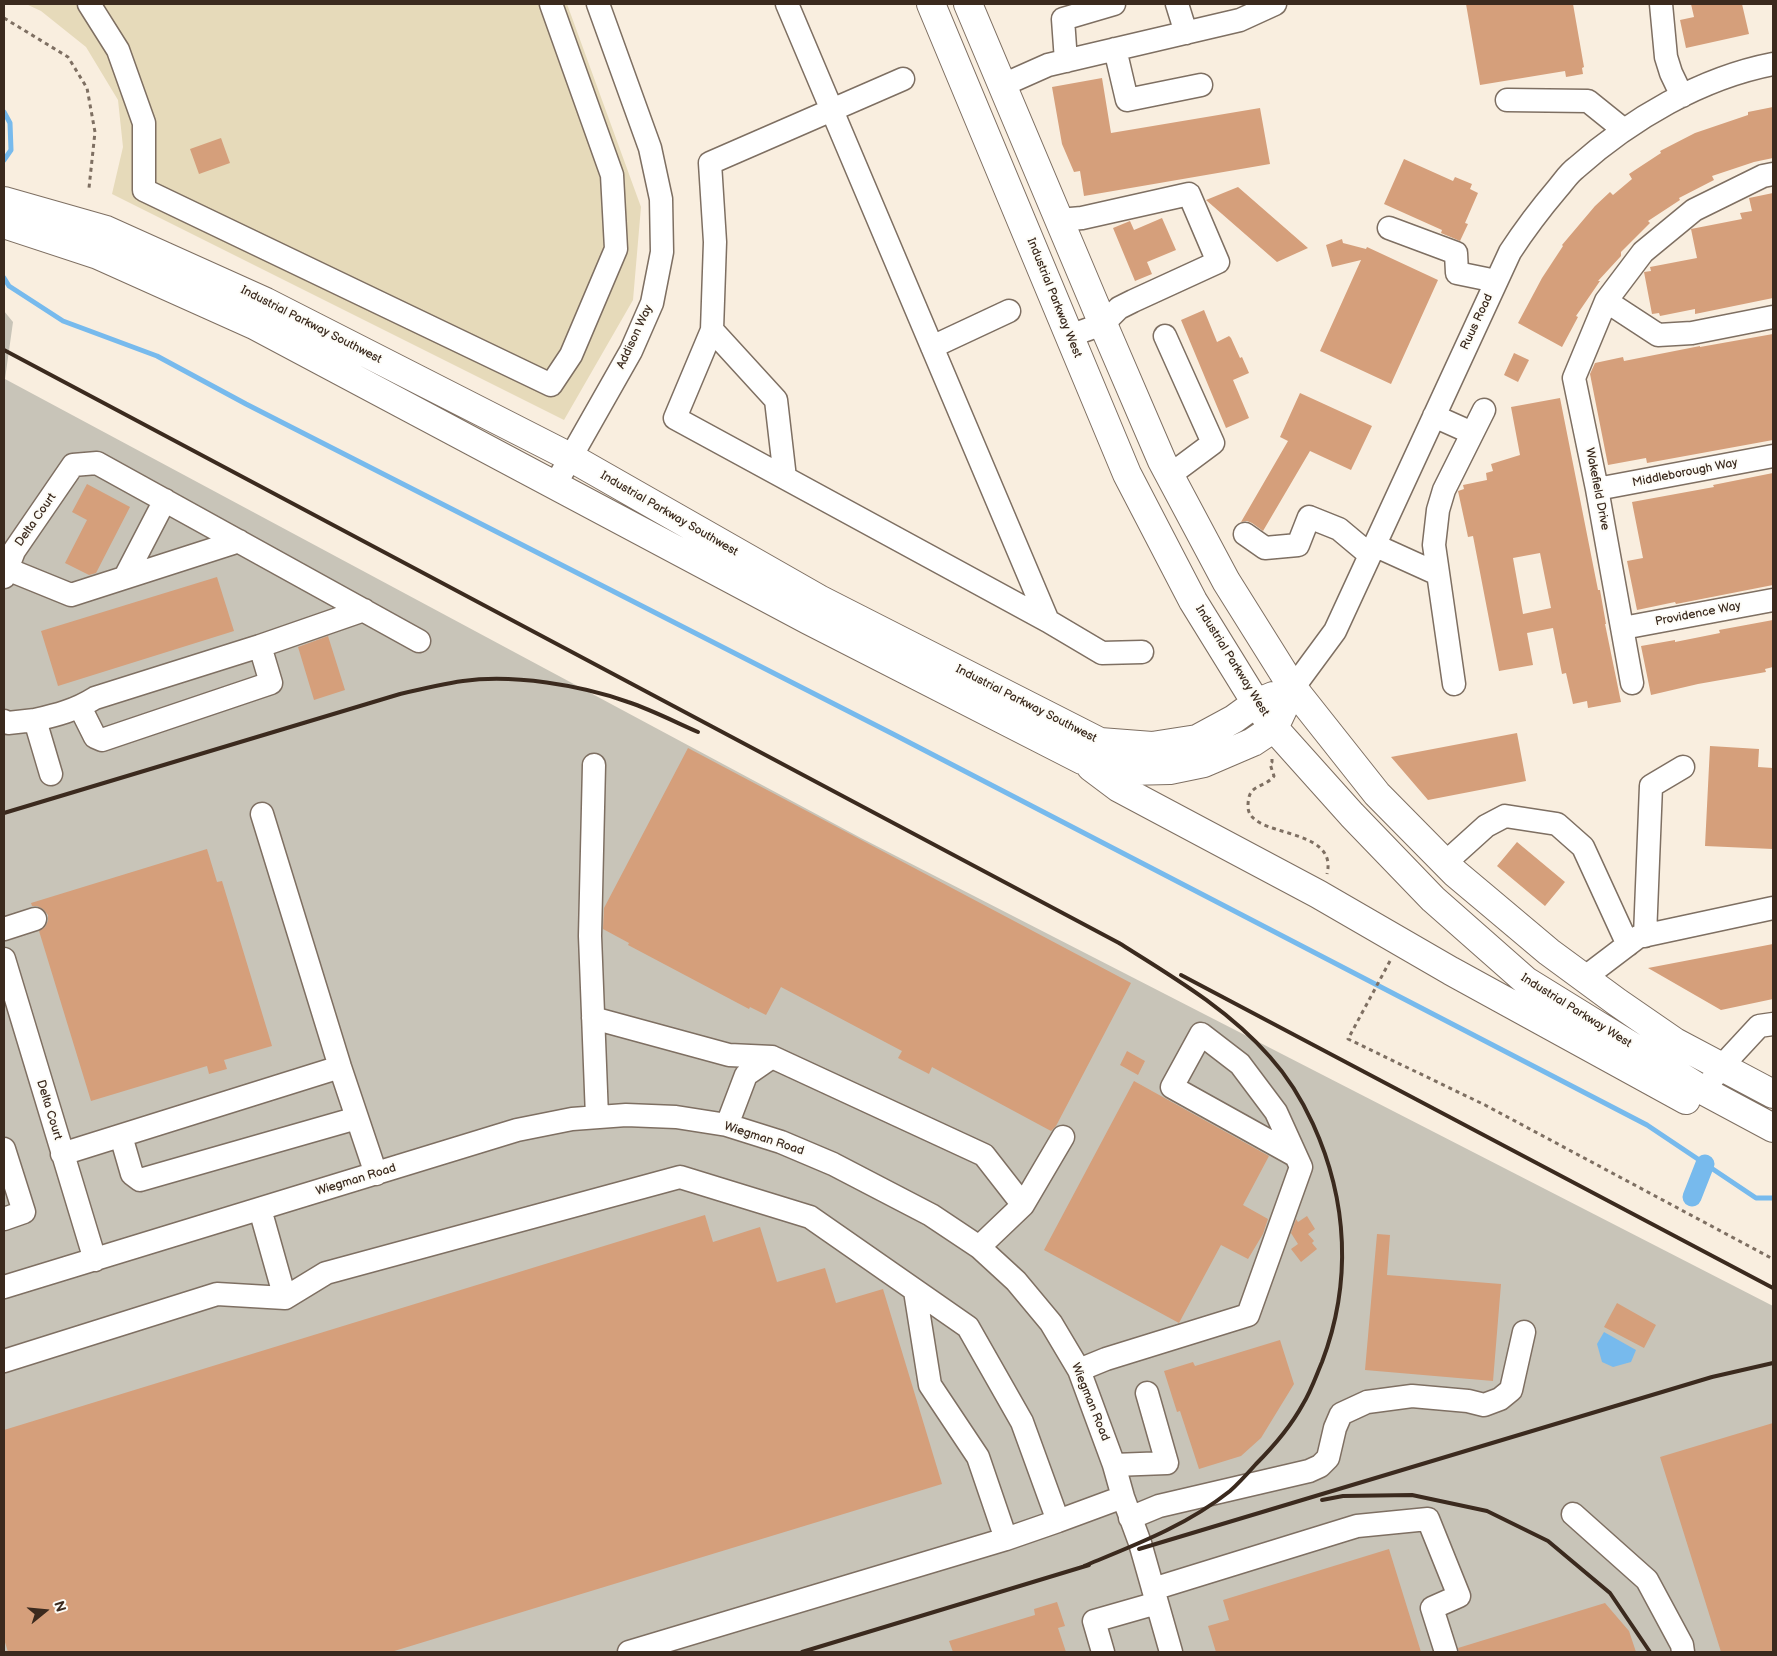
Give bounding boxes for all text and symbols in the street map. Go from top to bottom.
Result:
street label: Industrial Parkway West [1023,236,1085,360]
street label: Industrial Parkway Southwest [238,283,384,367]
street label: Ruus Road [1458,292,1496,352]
street label: Addison Way [614,303,656,371]
street label: Wakefield Drive [1582,447,1612,531]
street label: Middleborough Way [1631,456,1739,490]
street label: Industrial Parkway Southwest [598,469,740,559]
street label: Delta Court [12,491,60,549]
street label: Providence Way [1654,599,1742,629]
street label: Industrial Parkway West [1192,603,1272,719]
street label: Industrial Parkway Southwest [953,662,1099,746]
street label: Industrial Parkway West [1518,971,1634,1051]
street label: Delta Court [33,1078,65,1142]
street label: Wiegman Road [722,1119,806,1159]
street label: Wiegman Road [314,1161,398,1199]
street label: Wiegman Road [1068,1361,1112,1443]
north arrow [20,1586,70,1636]
text: N [50,1599,69,1614]

